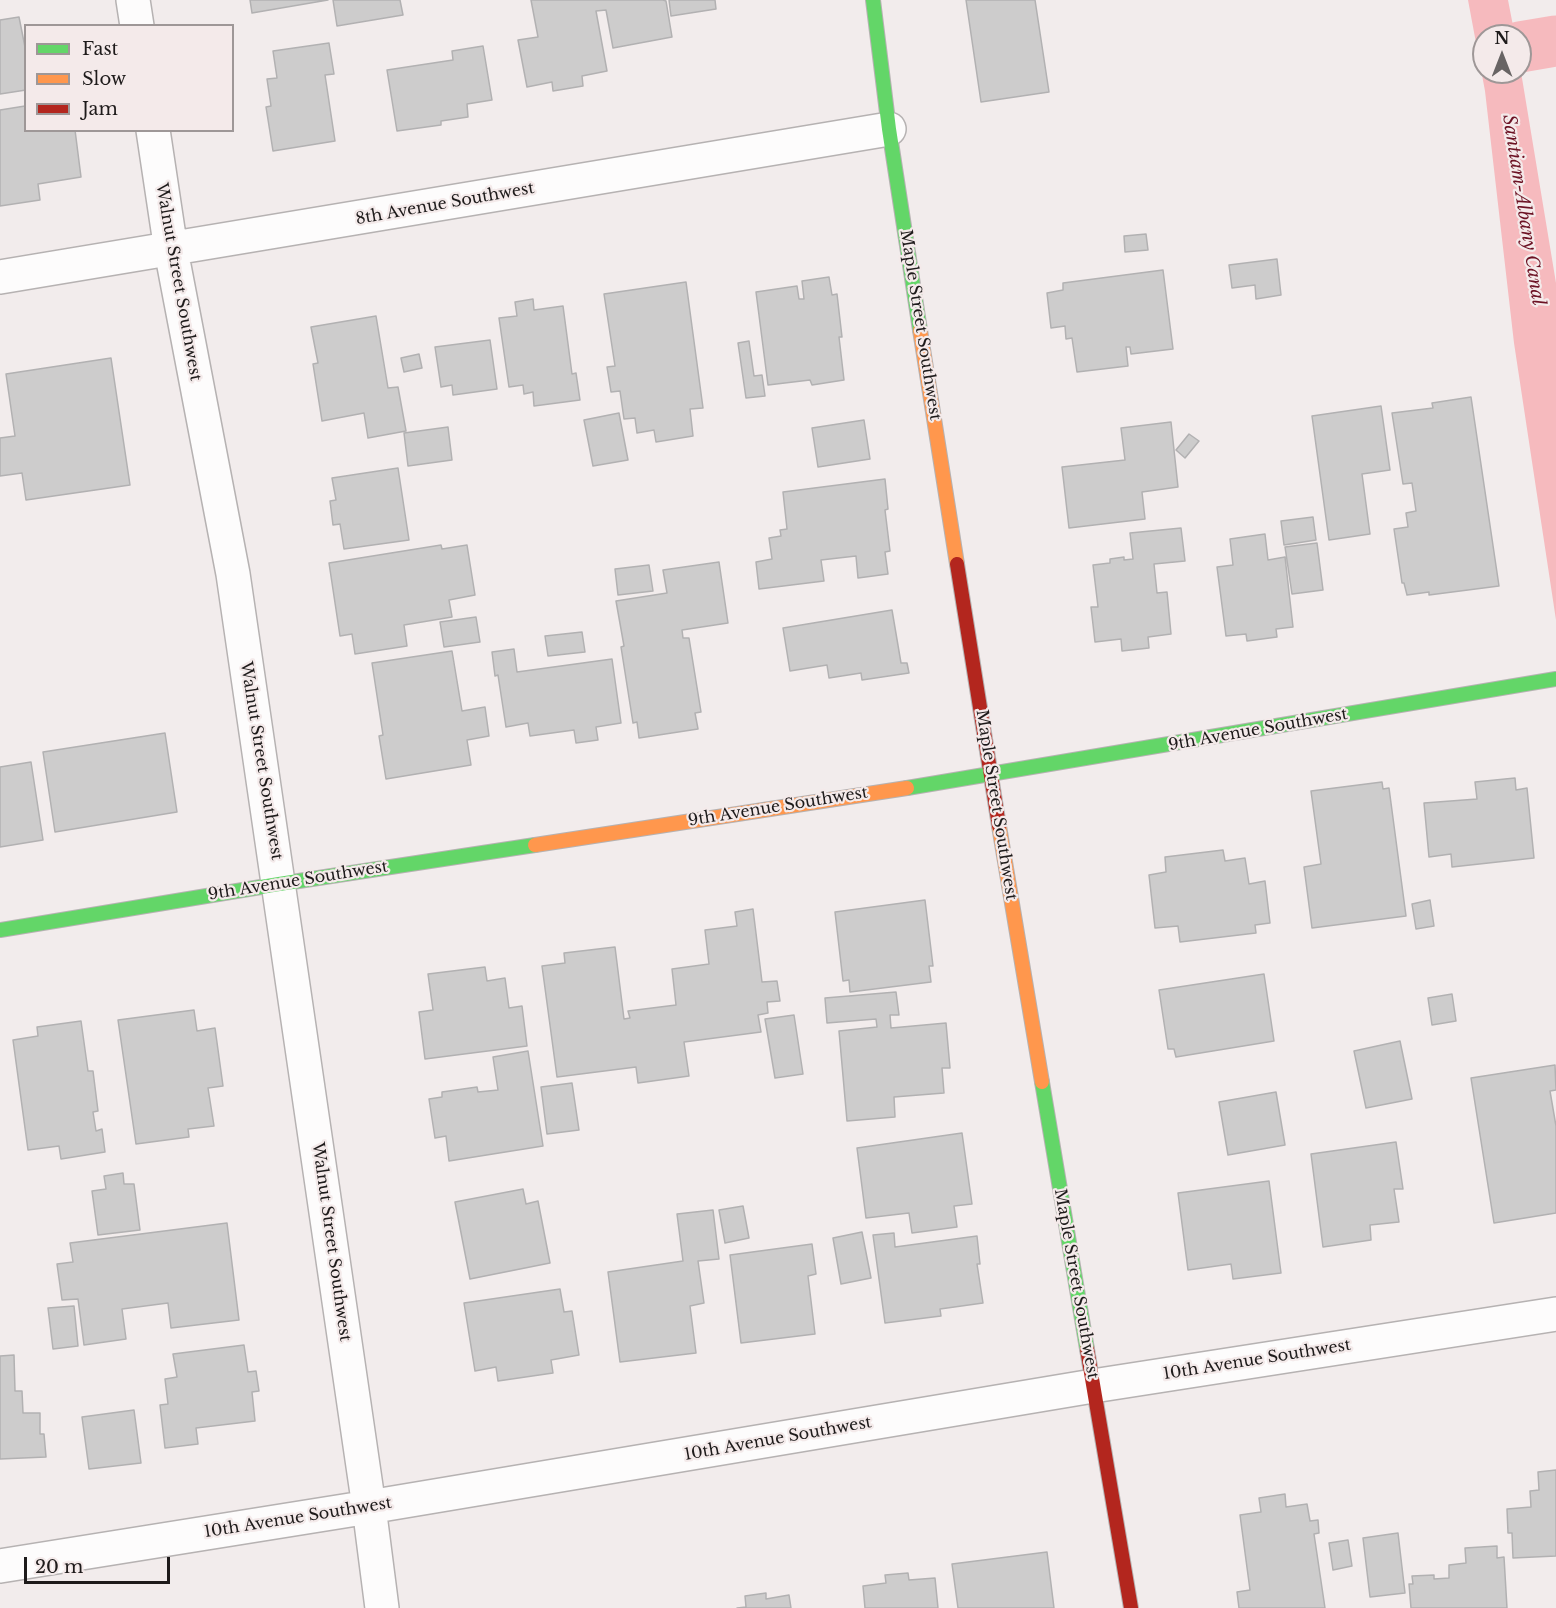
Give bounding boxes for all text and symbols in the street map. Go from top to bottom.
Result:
legend [24,24,234,132]
north arrow [1472,24,1532,84]
text: N [1494,28,1510,48]
text: Fast [82,38,118,60]
text: Slow [82,68,126,90]
text: Jam [82,98,118,120]
water label: Santiam-Albany Canal [1497,113,1549,307]
street label: 8th Avenue Southwest [354,179,536,229]
street label: Walnut Street Southwest [151,182,205,382]
street label: Maple Street Southwest [895,228,945,422]
street label: Walnut Street Southwest [236,660,286,862]
street label: 9th Avenue Southwest [1167,705,1349,755]
street label: Maple Street Southwest [971,708,1021,902]
street label: 9th Avenue Southwest [687,783,869,831]
street label: 9th Avenue Southwest [207,857,389,905]
street label: Walnut Street Southwest [308,1141,354,1343]
street label: Maple Street Southwest [1050,1187,1102,1381]
street label: 10th Avenue Southwest [1162,1336,1352,1384]
street label: 10th Avenue Southwest [683,1413,873,1465]
street label: 10th Avenue Southwest [203,1494,393,1542]
scale bar [27,1545,172,1583]
text: 20 m [35,1556,83,1578]

